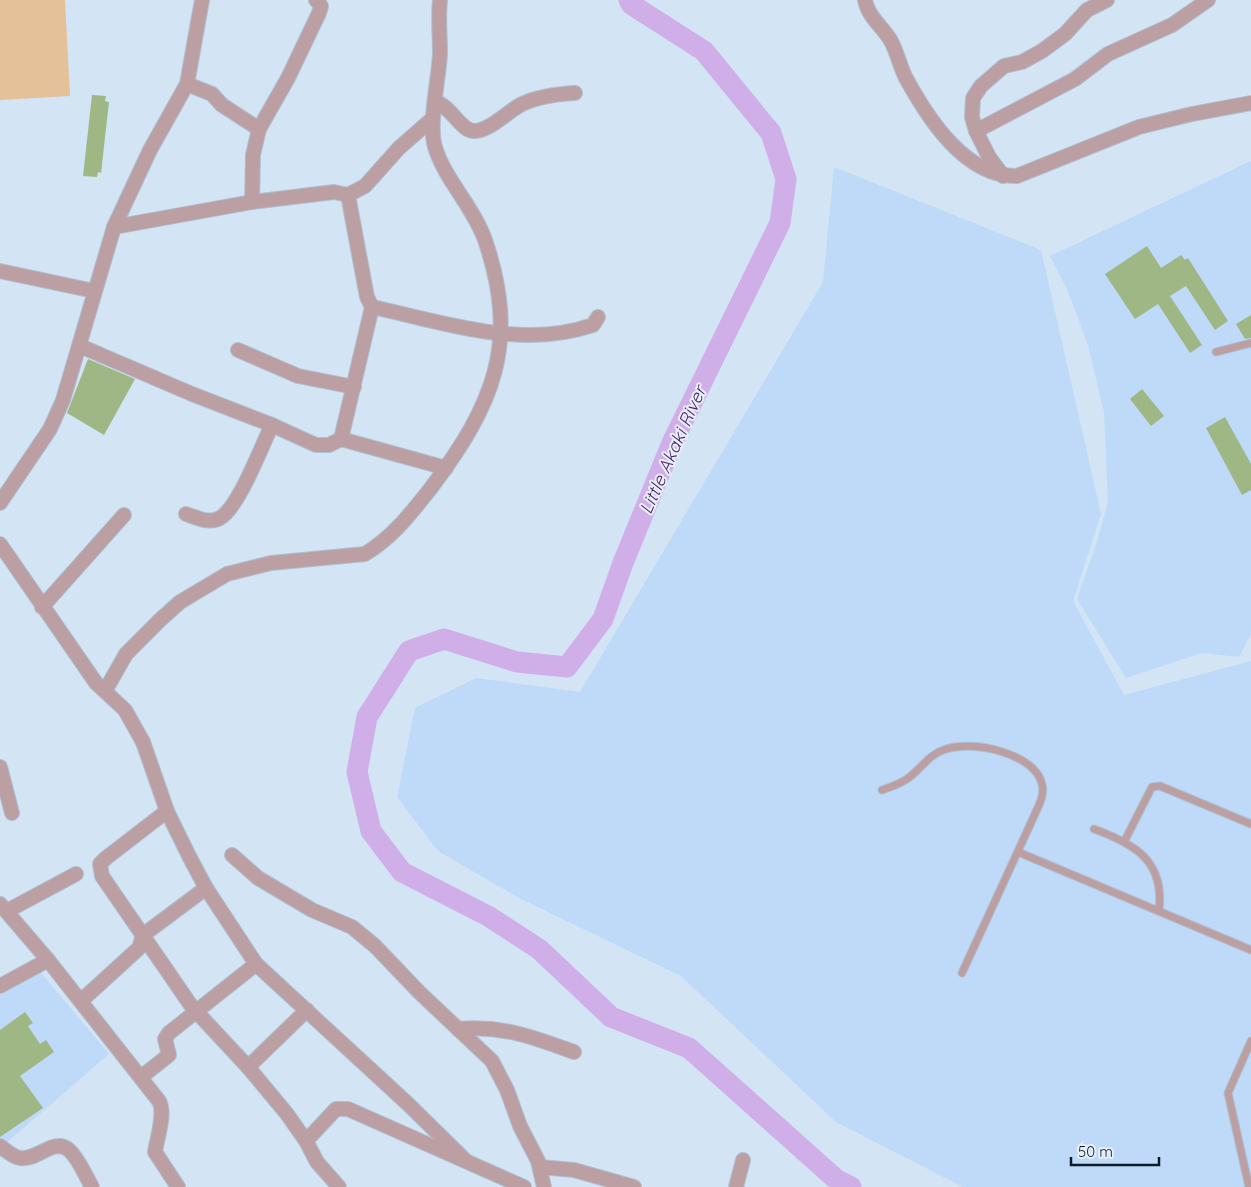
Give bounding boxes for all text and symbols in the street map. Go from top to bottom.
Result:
water label: Little Akaki River [634,380,712,517]
scale bar [1071,1134,1158,1166]
text: 50 m [1078,1142,1113,1161]

